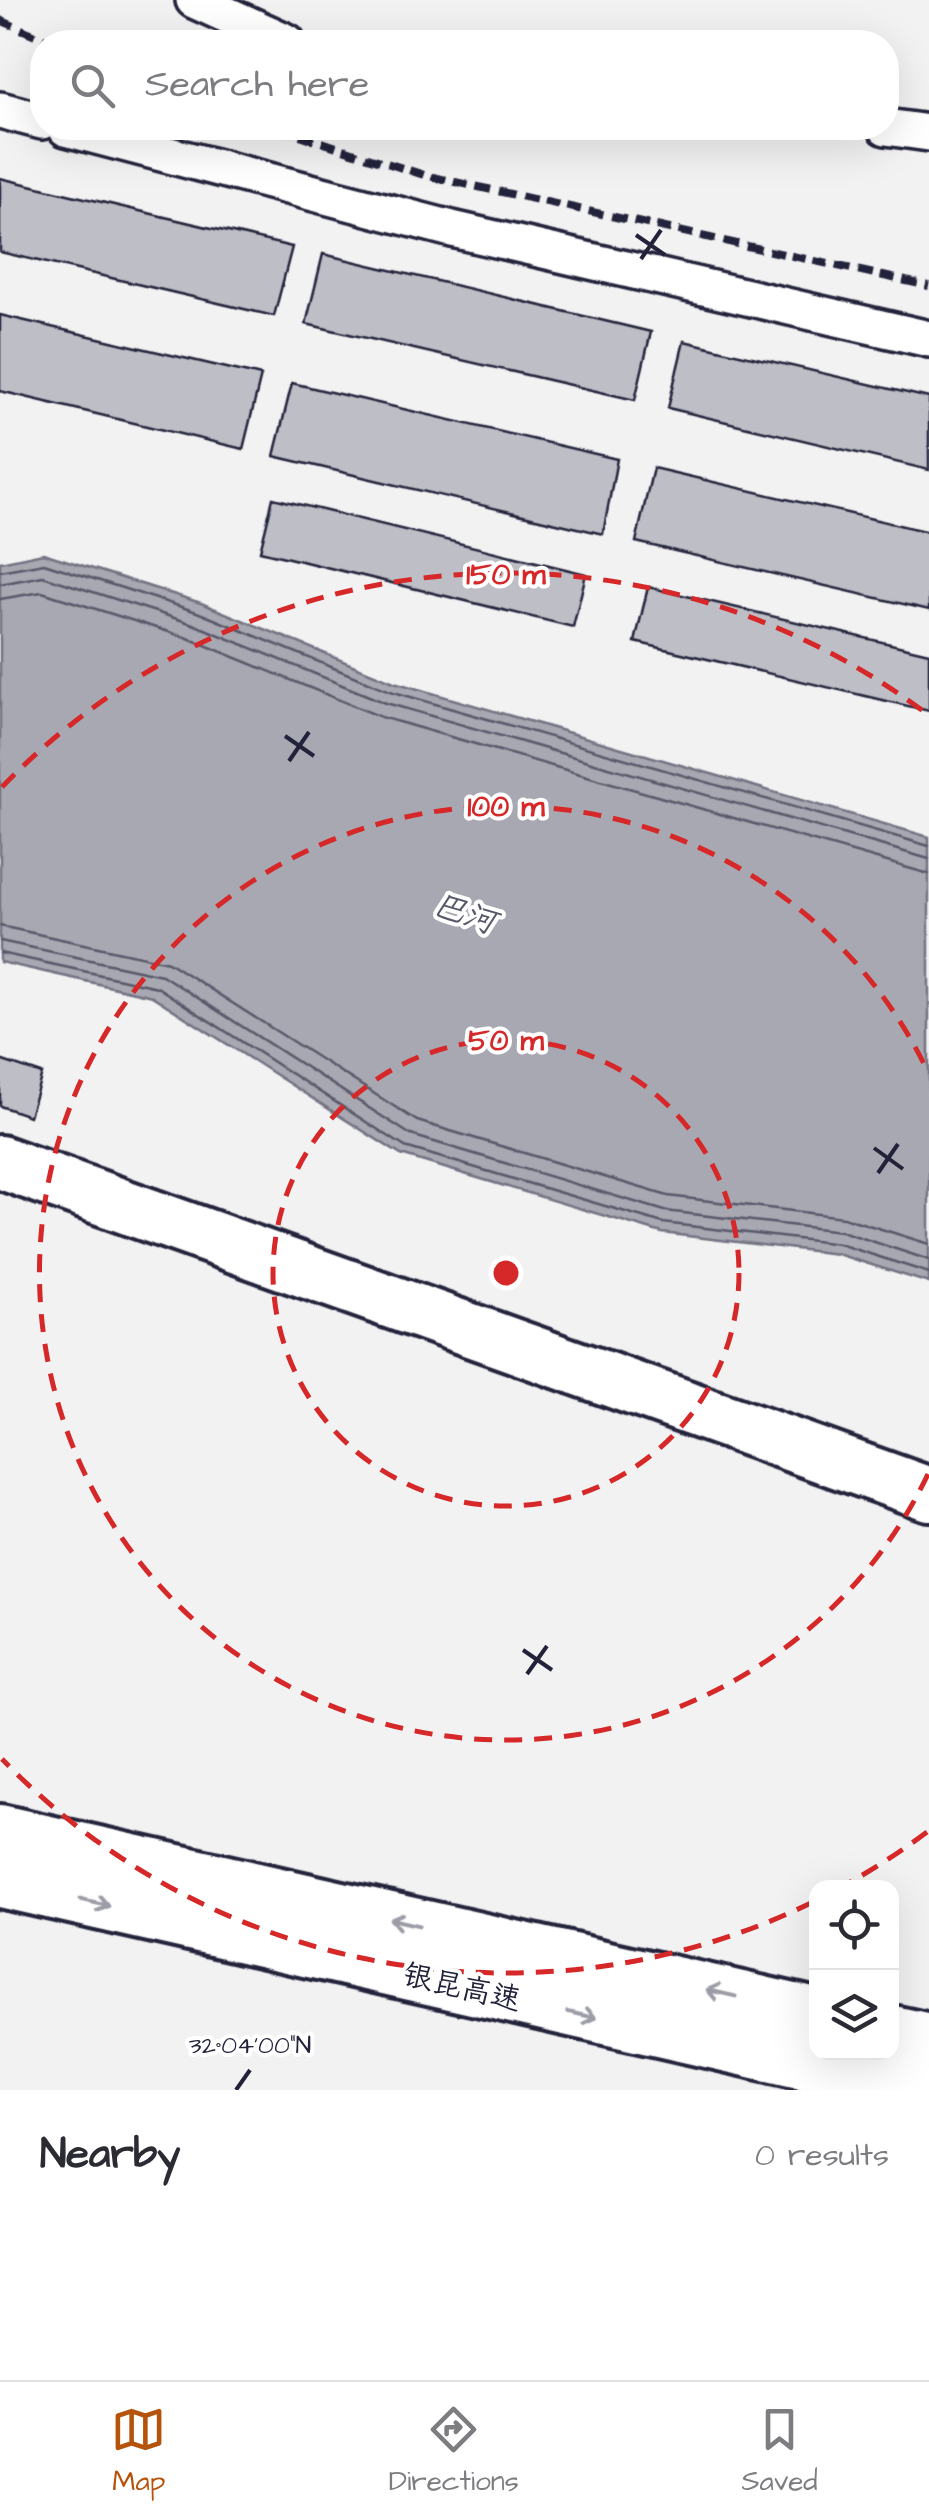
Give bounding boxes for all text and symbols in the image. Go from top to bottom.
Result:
search box [30,30,899,140]
icon: search [65,58,120,113]
text: Search here [145,59,369,111]
text: 150 m [466,554,546,596]
text: 100 m [467,786,545,828]
water label: 巴河 [426,882,506,947]
text: 50 m [468,1020,544,1062]
centre of rings [488,1255,524,1291]
map controls [809,1880,899,2060]
button: locate [809,1880,899,1970]
one-way arrow [78,1895,110,1913]
one-way arrow [389,1912,421,1930]
street label: 银昆高速 [399,1954,525,2022]
button: layers [809,1970,899,2060]
one-way arrow [706,1983,738,2002]
one-way arrow [565,2007,597,2025]
text: 32°04'00"N [189,2028,311,2063]
text: Nearby [40,2126,180,2184]
text: 0 results [755,2133,889,2178]
tab: Map [111,2402,166,2501]
tab: Directions [389,2402,519,2501]
tab: Saved [741,2402,818,2501]

